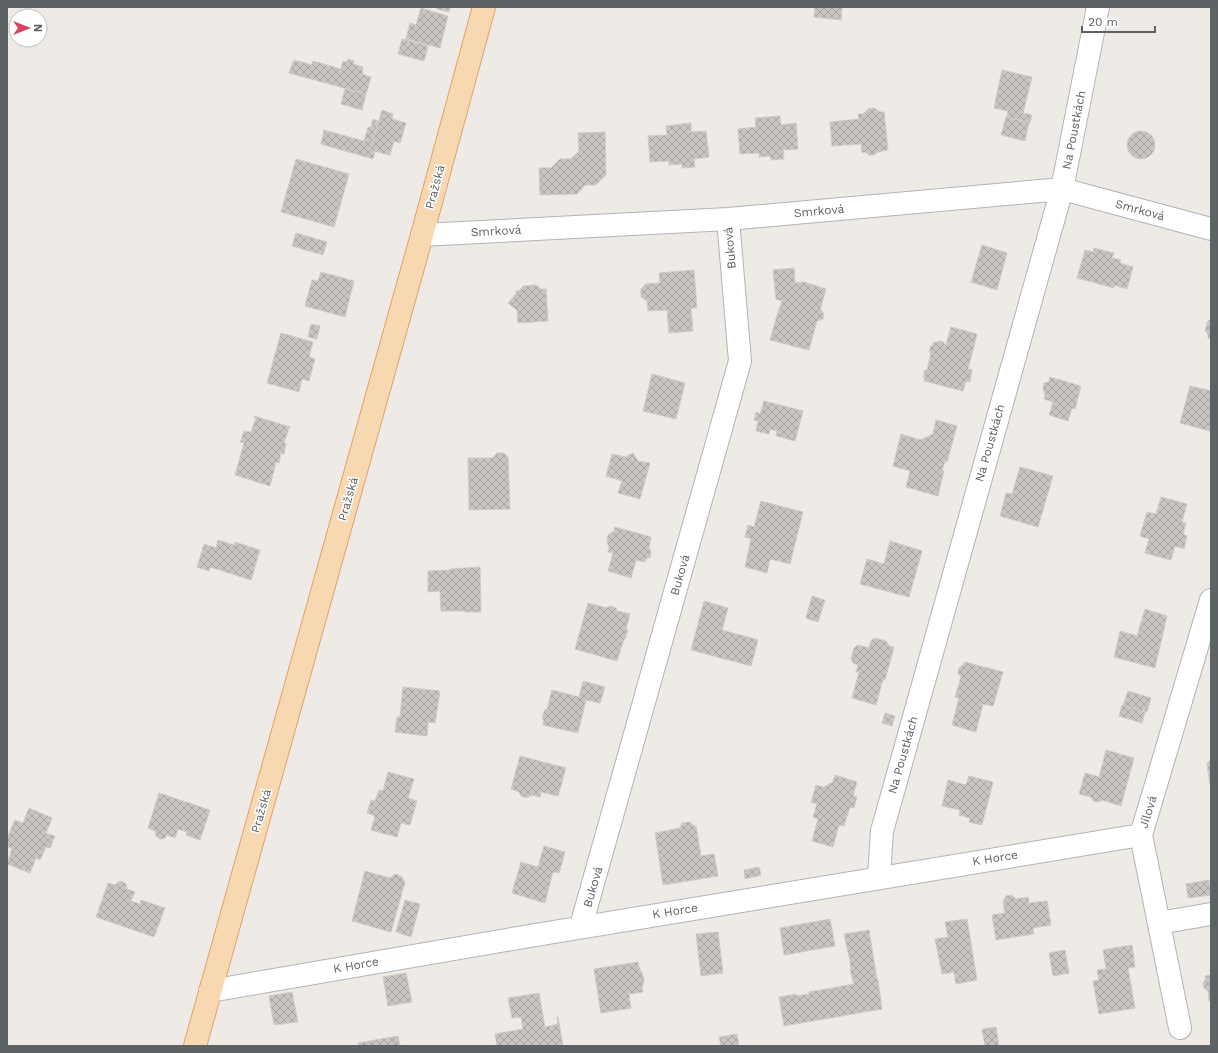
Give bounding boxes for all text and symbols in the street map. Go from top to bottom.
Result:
north arrow [8,8,48,48]
scale bar [1082,8,1155,34]
text: 20 m [1088,15,1118,29]
text: N [31,24,44,32]
street label: Na Poustkách [1059,89,1089,171]
street label: Pražská [422,163,448,211]
street label: Smrková [1114,197,1166,223]
street label: Smrková [793,202,845,220]
street label: Smrková [470,223,522,239]
street label: Buková [721,226,739,269]
street label: Na Poustkách [972,403,1008,483]
street label: Pražská [335,475,361,523]
street label: Buková [667,553,693,597]
street label: Na Poustkách [885,715,921,795]
street label: Pražská [248,787,274,835]
street label: Jílová [1136,794,1160,830]
street label: K Horce [971,847,1019,869]
street label: Buková [580,865,606,909]
street label: K Horce [651,900,699,922]
street label: K Horce [332,954,380,976]

